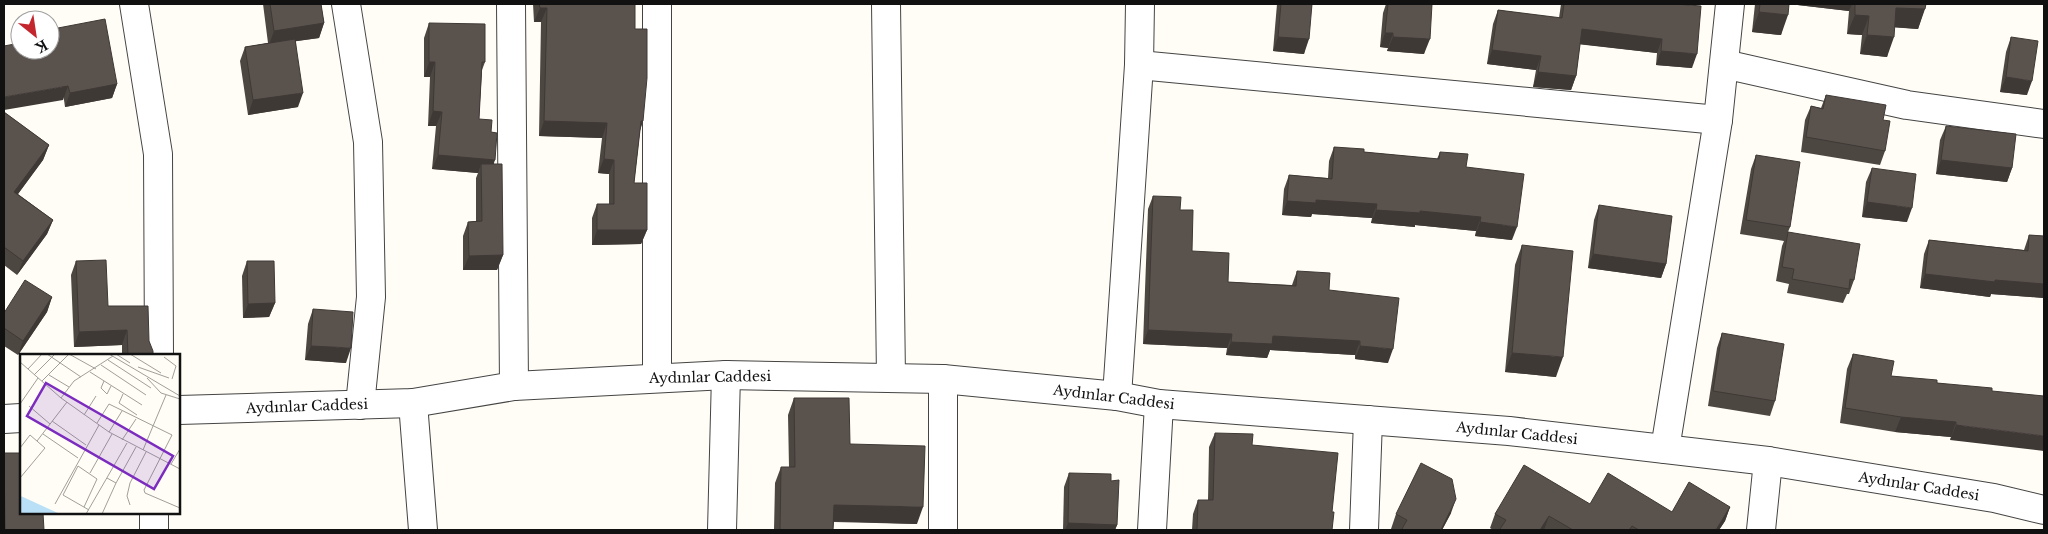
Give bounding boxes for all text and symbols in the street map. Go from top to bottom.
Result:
north arrow [10,10,60,60]
text: K [32,36,51,57]
inset map [20,354,180,514]
street label: Aydınlar Caddesi [648,367,771,387]
street label: Aydınlar Caddesi [1051,380,1176,413]
street label: Aydınlar Caddesi [245,395,369,417]
street label: Aydınlar Caddesi [1454,418,1579,448]
street label: Aydınlar Caddesi [1856,467,1981,504]

